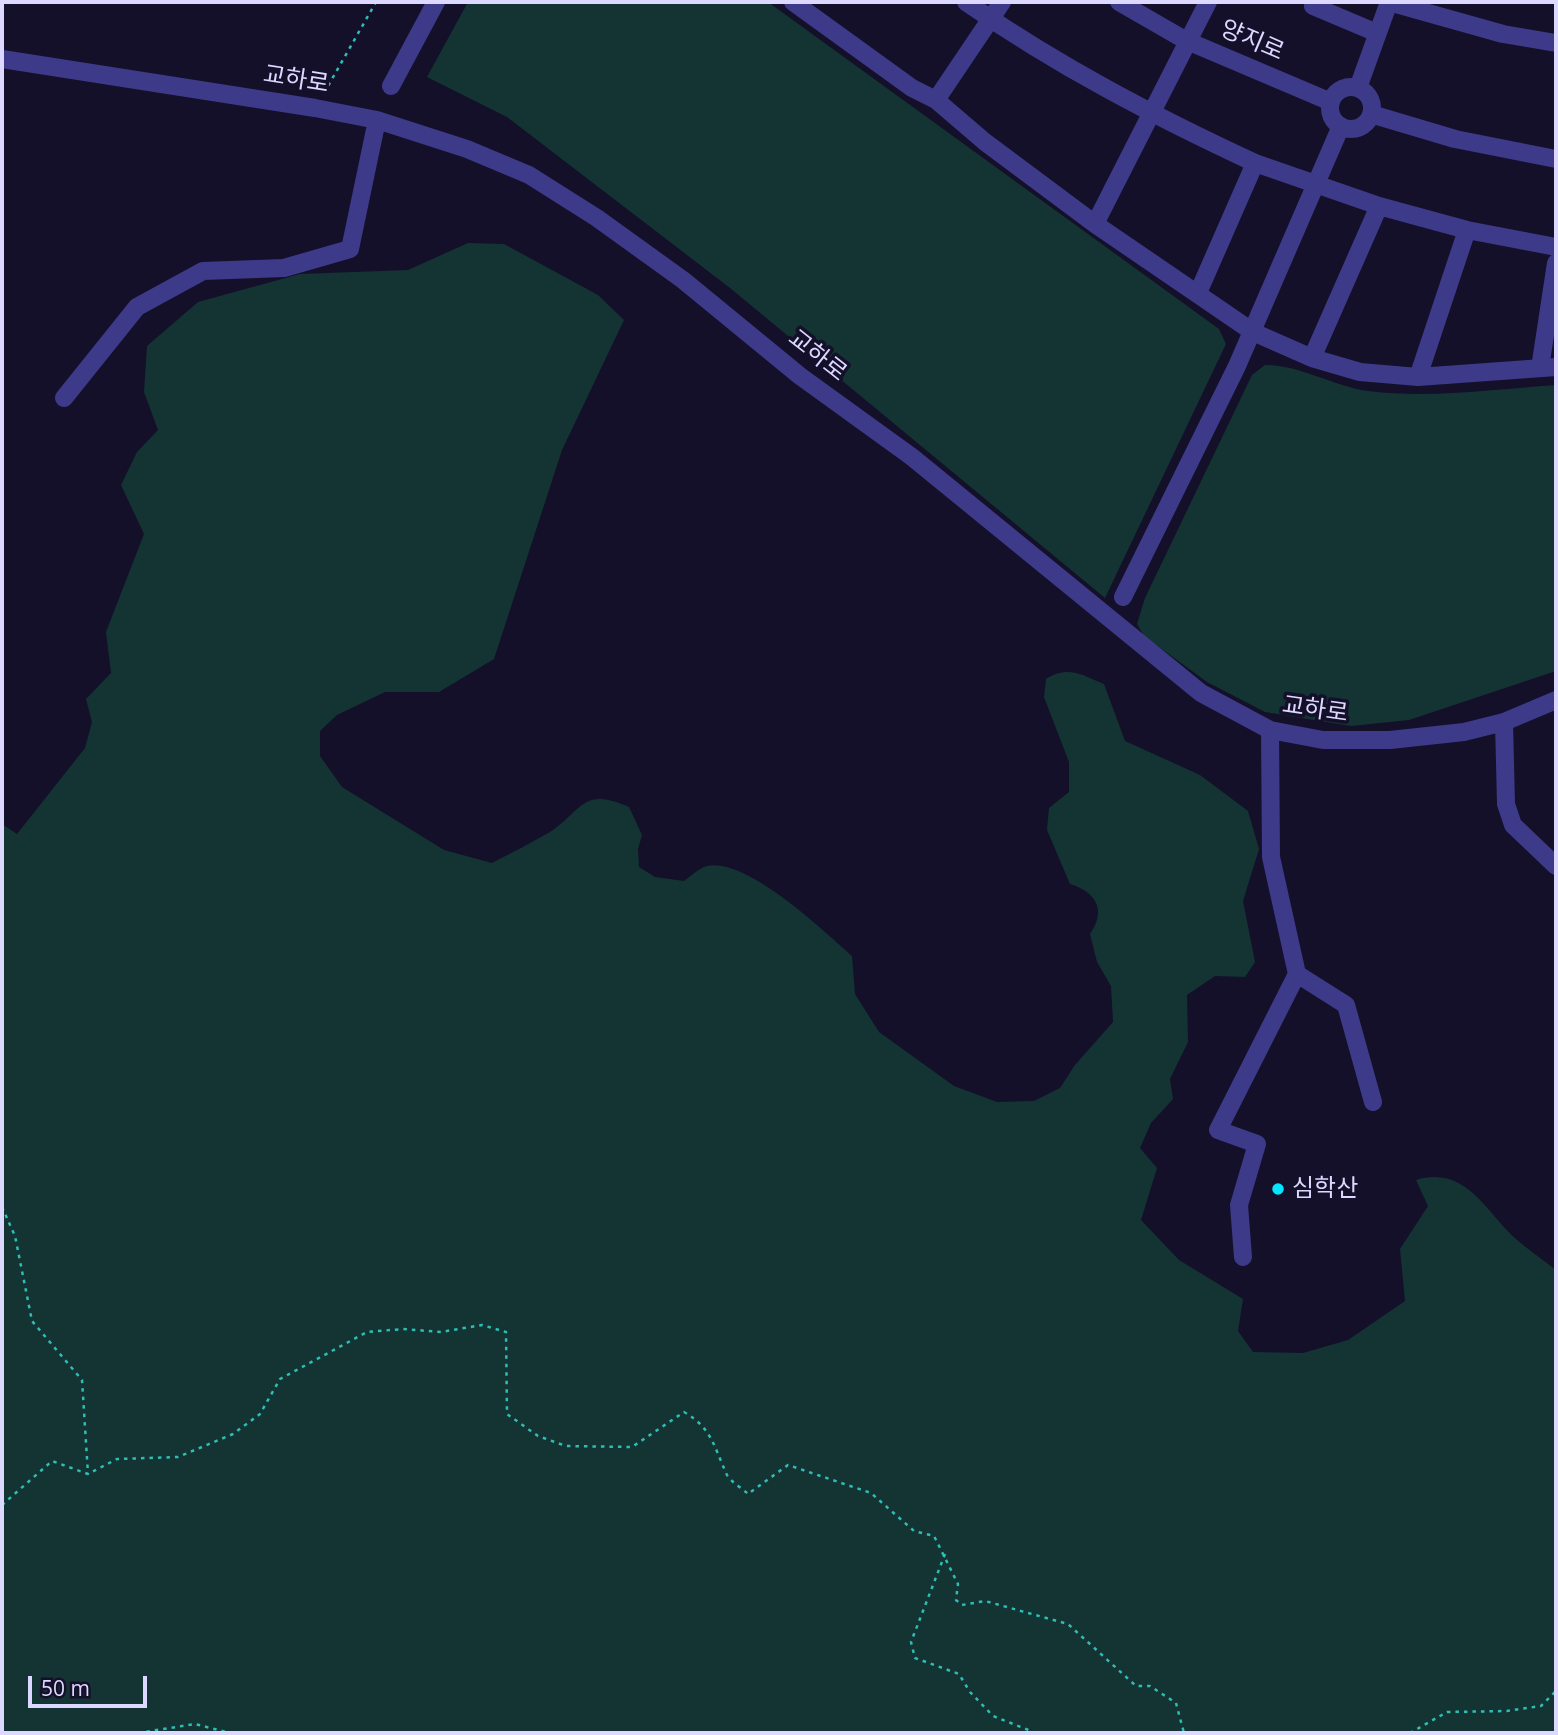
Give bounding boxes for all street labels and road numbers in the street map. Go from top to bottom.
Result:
street label: 양지로 [1216,15,1288,67]
street label: 교하로 [261,61,331,99]
street label: 교하로 [782,324,852,388]
street label: 교하로 [1280,691,1350,729]

